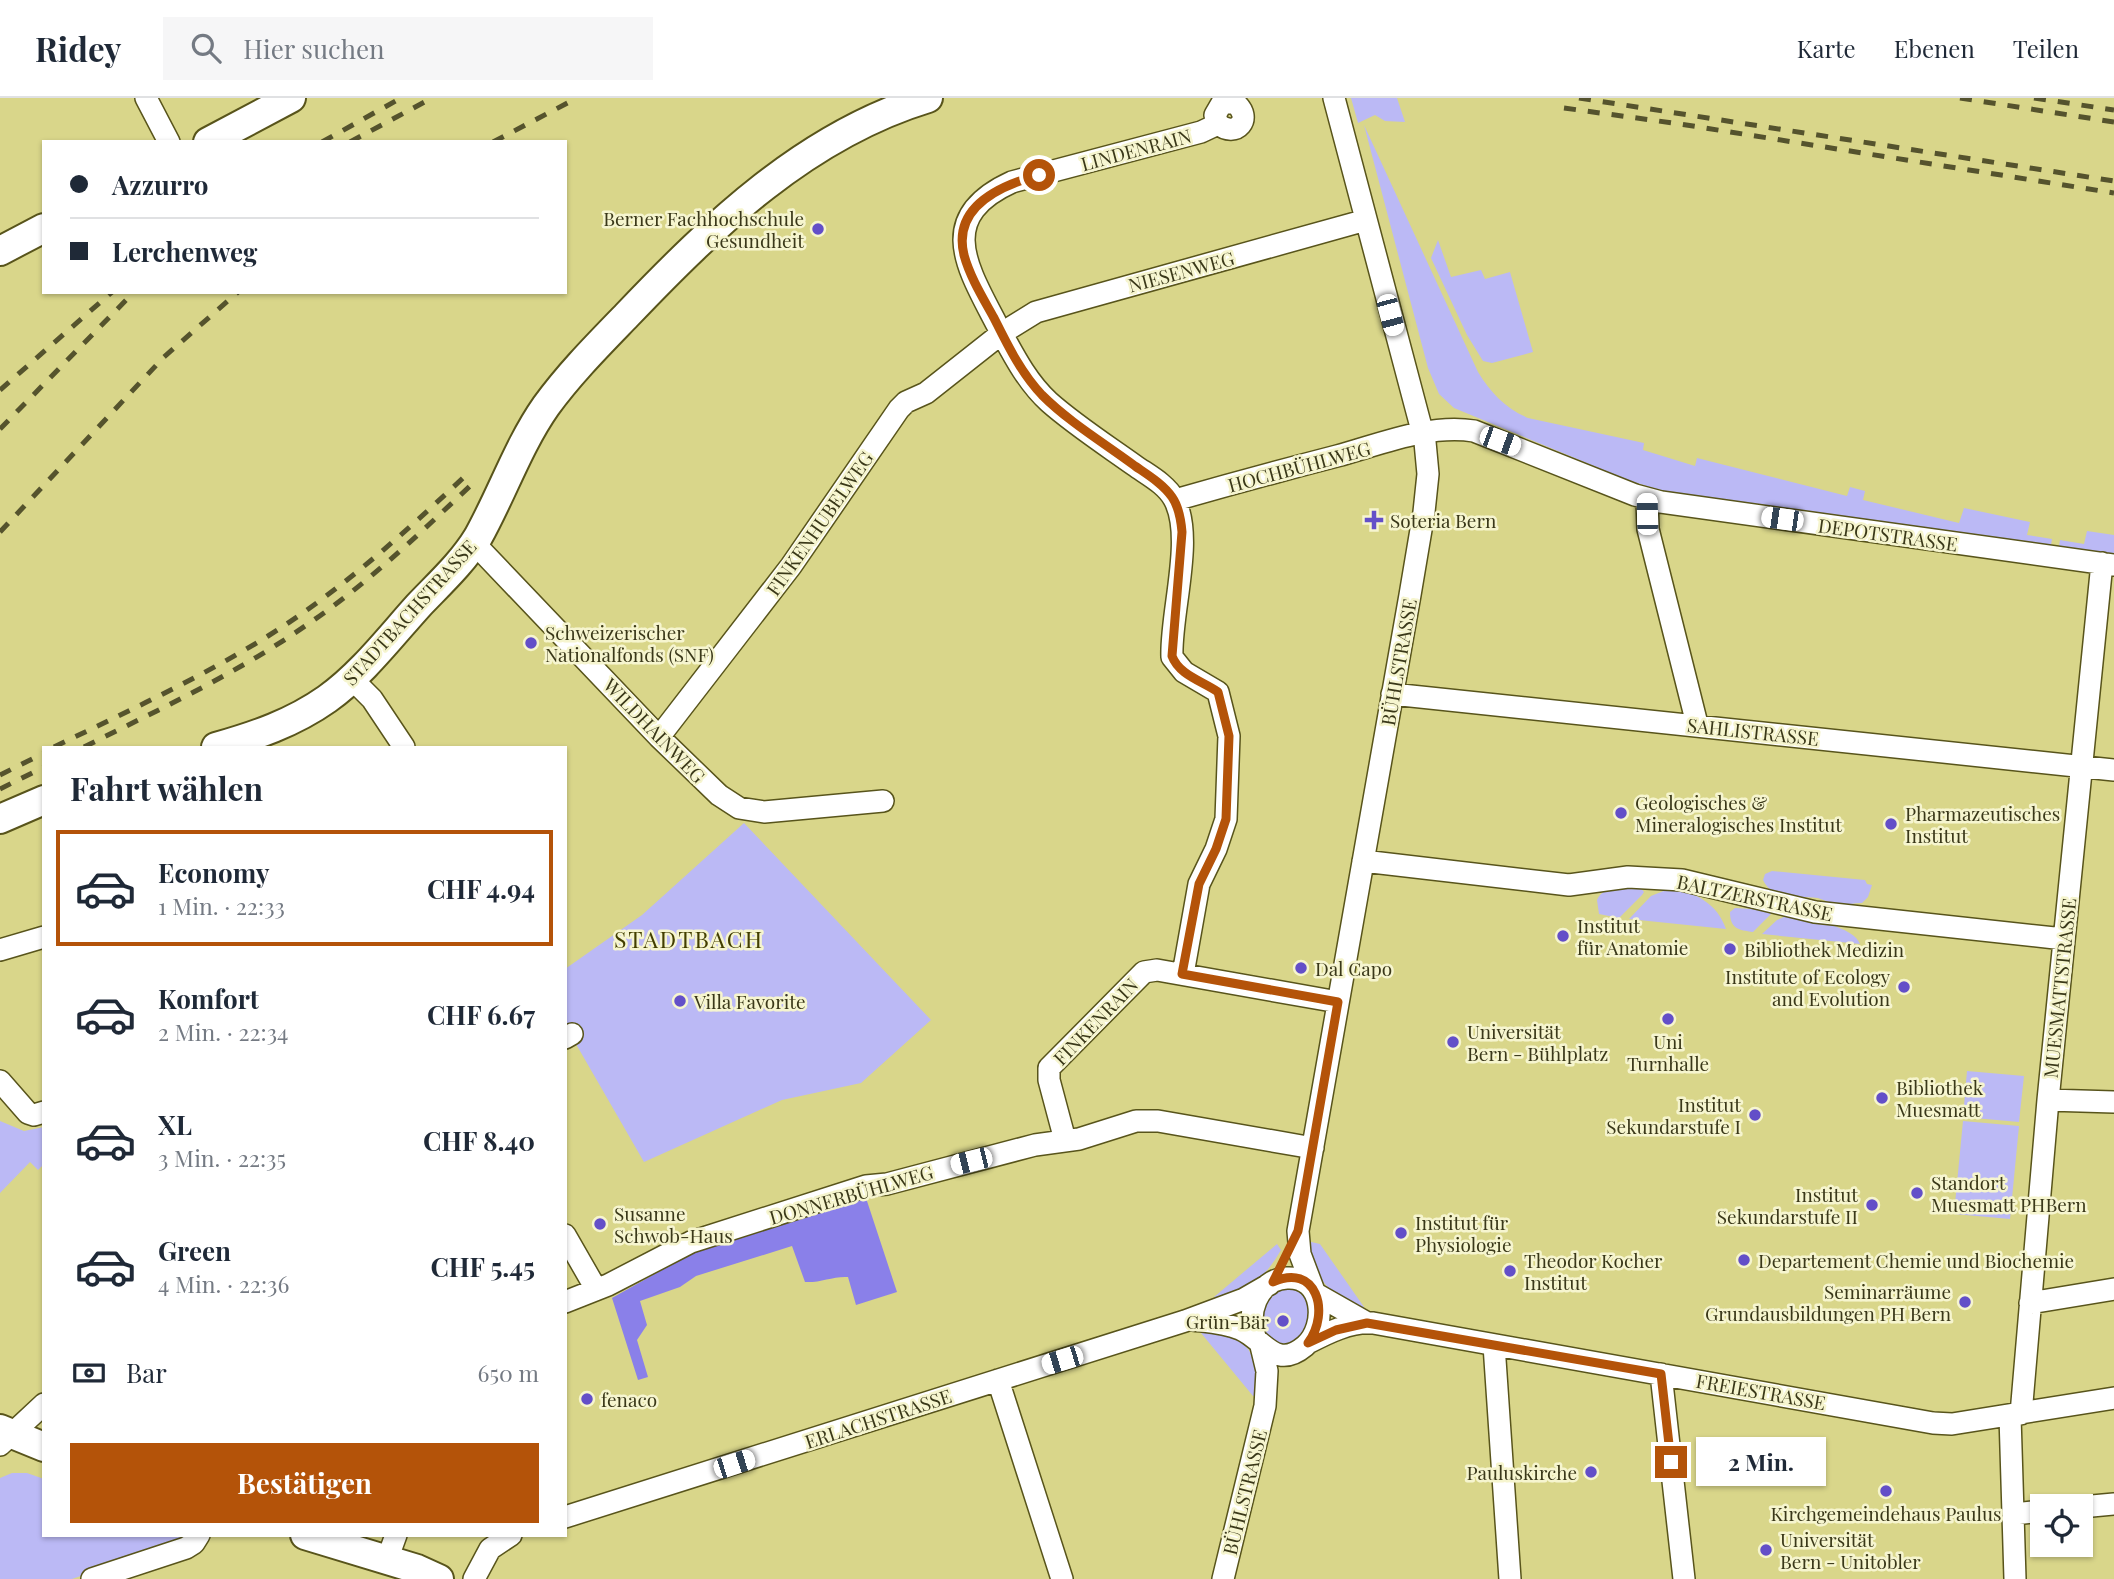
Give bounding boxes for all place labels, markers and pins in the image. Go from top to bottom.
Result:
place label: Berner Fachhochschule Gesundheit [603,205,804,253]
marker: Berner Fachhochschule Gesundheit [810,221,826,237]
place label: Soteria Bern [1390,507,1497,533]
marker: Soteria Bern [1364,510,1384,530]
place label: Schweizerischer Nationalfonds (SNF) [545,619,714,667]
marker: Schweizerischer Nationalfonds (SNF) [523,635,539,651]
place label: Geologisches & Mineralogisches Institut [1635,789,1842,837]
place label: Pharmazeutisches Institut [1905,800,2060,848]
marker: Geologisches & Mineralogisches Institut [1613,805,1629,821]
marker: Pharmazeutisches Institut [1883,816,1899,832]
place label: Institut für Anatomie [1577,912,1688,960]
marker: Institut für Anatomie [1555,928,1571,944]
place label: Bibliothek Medizin [1744,936,1905,962]
marker: Bibliothek Medizin [1722,941,1738,957]
place label: Dal Capo [1315,955,1392,981]
marker: Dal Capo [1293,960,1309,976]
place label: Institute of Ecology and Evolution [1725,963,1891,1011]
marker: Institute of Ecology and Evolution [1896,979,1912,995]
place label: Villa Favorite [693,988,806,1014]
marker: Villa Favorite [672,993,688,1009]
marker: Uni Turnhalle [1660,1011,1676,1027]
place label: Universität Bern - Bühlplatz [1467,1018,1608,1066]
place label: Uni Turnhalle [1627,1028,1709,1076]
marker: Universität Bern - Bühlplatz [1445,1034,1461,1050]
place label: Bibliothek Muesmatt [1896,1074,1984,1122]
marker: Bibliothek Muesmatt [1874,1090,1890,1106]
place label: Institut Sekundarstufe I [1606,1091,1741,1139]
marker: Institut Sekundarstufe I [1747,1107,1763,1123]
place label: Standort Muesmatt PHBern [1931,1169,2087,1217]
place label: Institut Sekundarstufe II [1717,1181,1858,1229]
marker: Standort Muesmatt PHBern [1909,1185,1925,1201]
marker: Institut Sekundarstufe II [1864,1197,1880,1213]
place label: Susanne Schwob-Haus [614,1200,733,1248]
place label: Institut für Physiologie [1415,1209,1512,1257]
marker: Susanne Schwob-Haus [592,1216,608,1232]
marker: Institut für Physiologie [1393,1225,1409,1241]
place label: Theodor Kocher Institut [1524,1247,1663,1295]
place label: Departement Chemie und Biochemie [1758,1247,2074,1273]
marker: Departement Chemie und Biochemie [1736,1252,1752,1268]
marker: Theodor Kocher Institut [1502,1263,1518,1279]
place label: Seminarräume Grundausbildungen PH Bern [1705,1278,1952,1326]
marker: Seminarräume Grundausbildungen PH Bern [1957,1294,1973,1310]
place label: Grün-Bär [1186,1308,1270,1334]
marker: Grün-Bär [1275,1313,1291,1329]
place label: fenaco [601,1386,657,1412]
marker: fenaco [579,1391,595,1407]
place label: Pauluskirche [1466,1459,1577,1485]
marker: Pauluskirche [1583,1464,1599,1480]
marker: Kirchgemeindehaus Paulus [1878,1483,1894,1499]
place label: Kirchgemeindehaus Paulus [1770,1500,2002,1526]
place label: Universität Bern - Unitobler [1780,1526,1921,1574]
marker: Universität Bern - Unitobler [1758,1542,1774,1558]

